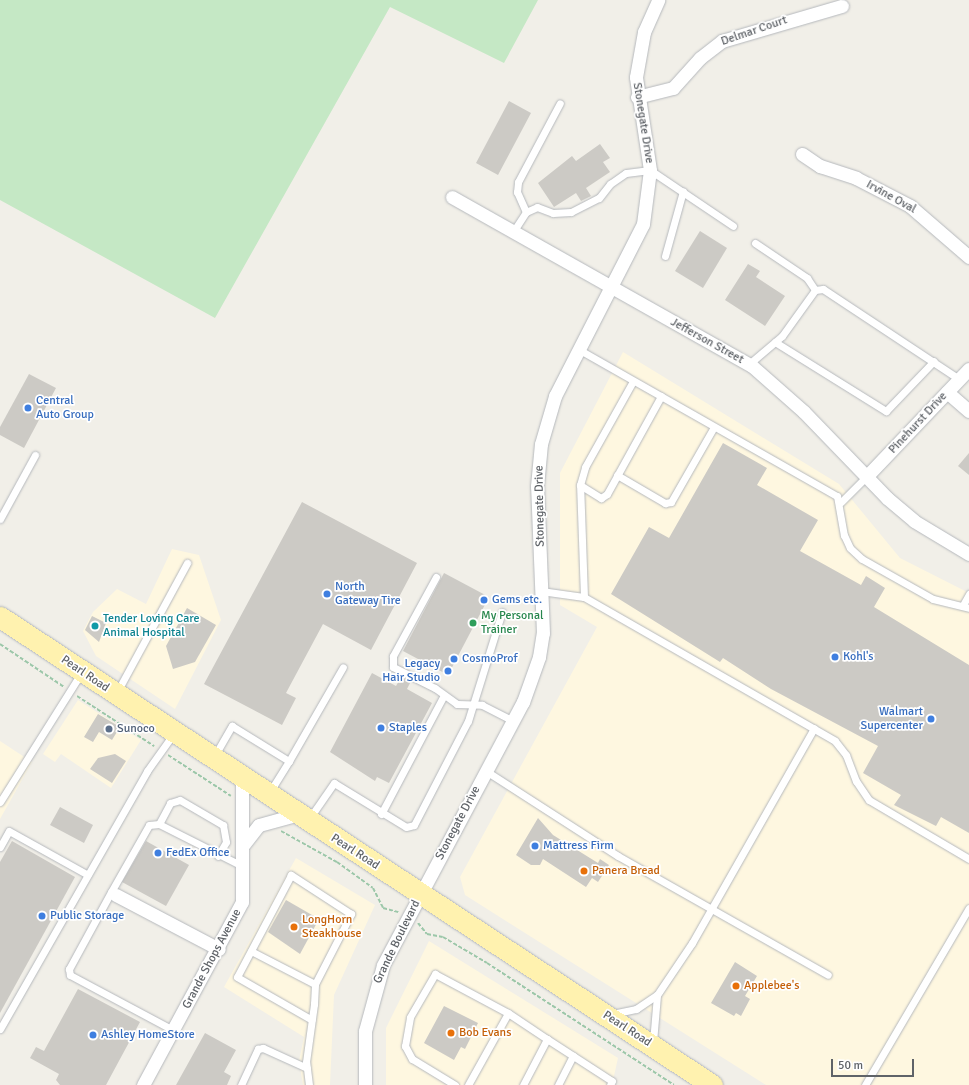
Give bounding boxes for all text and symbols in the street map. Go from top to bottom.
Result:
street label: Delmar Court [719,13,789,49]
street label: Stonegate Drive [630,82,656,164]
street label: Irvine Oval [863,177,919,217]
street label: Jefferson Street [668,315,746,367]
street label: Pinehurst Drive [886,389,950,457]
place label: Central Auto Group [36,394,94,422]
marker: Central Auto Group [23,403,33,413]
street label: Stonegate Drive [532,465,548,547]
place label: North Gateway Tire [335,580,401,608]
marker: North Gateway Tire [322,589,332,599]
place label: Gems etc. [492,593,542,607]
marker: Gems etc. [479,595,489,605]
place label: My Personal Trainer [481,609,543,637]
place label: Tender Loving Care Animal Hospital [103,612,199,640]
marker: My Personal Trainer [468,618,478,628]
marker: Tender Loving Care Animal Hospital [90,621,100,631]
place label: Kohl's [843,650,874,664]
place label: CosmoProf [462,652,517,666]
marker: Kohl's [830,652,840,662]
street label: Pearl Road [58,653,112,695]
marker: CosmoProf [449,654,459,664]
place label: Legacy Hair Studio [382,657,440,685]
marker: Legacy Hair Studio [443,666,453,676]
place label: Walmart Supercenter [861,705,923,733]
marker: Walmart Supercenter [926,714,936,724]
place label: Staples [389,721,427,735]
place label: Sunoco [117,722,155,736]
marker: Staples [376,723,386,733]
marker: Sunoco [104,724,114,734]
street label: Stonegate Drive [433,784,483,862]
street label: Pearl Road [328,831,382,873]
place label: Mattress Firm [543,839,614,853]
marker: Mattress Firm [530,841,540,851]
place label: FedEx Office [166,846,229,860]
marker: FedEx Office [153,848,163,858]
place label: Panera Bread [592,864,660,878]
marker: Panera Bread [579,866,589,876]
street label: Grande Boulevard [371,898,423,986]
street label: Grande Shops Avenue [180,907,244,1011]
place label: Public Storage [50,909,124,923]
marker: Public Storage [37,911,47,921]
place label: LongHorn Steakhouse [302,913,361,941]
marker: LongHorn Steakhouse [289,922,299,932]
place label: Applebee's [744,979,800,993]
marker: Applebee's [731,981,741,991]
street label: Pearl Road [600,1008,654,1050]
place label: Bob Evans [459,1026,511,1040]
place label: Ashley HomeStore [101,1028,195,1042]
marker: Bob Evans [446,1028,456,1038]
marker: Ashley HomeStore [88,1030,98,1040]
scale bar [833,1051,916,1077]
text: 50 m [838,1058,863,1073]

